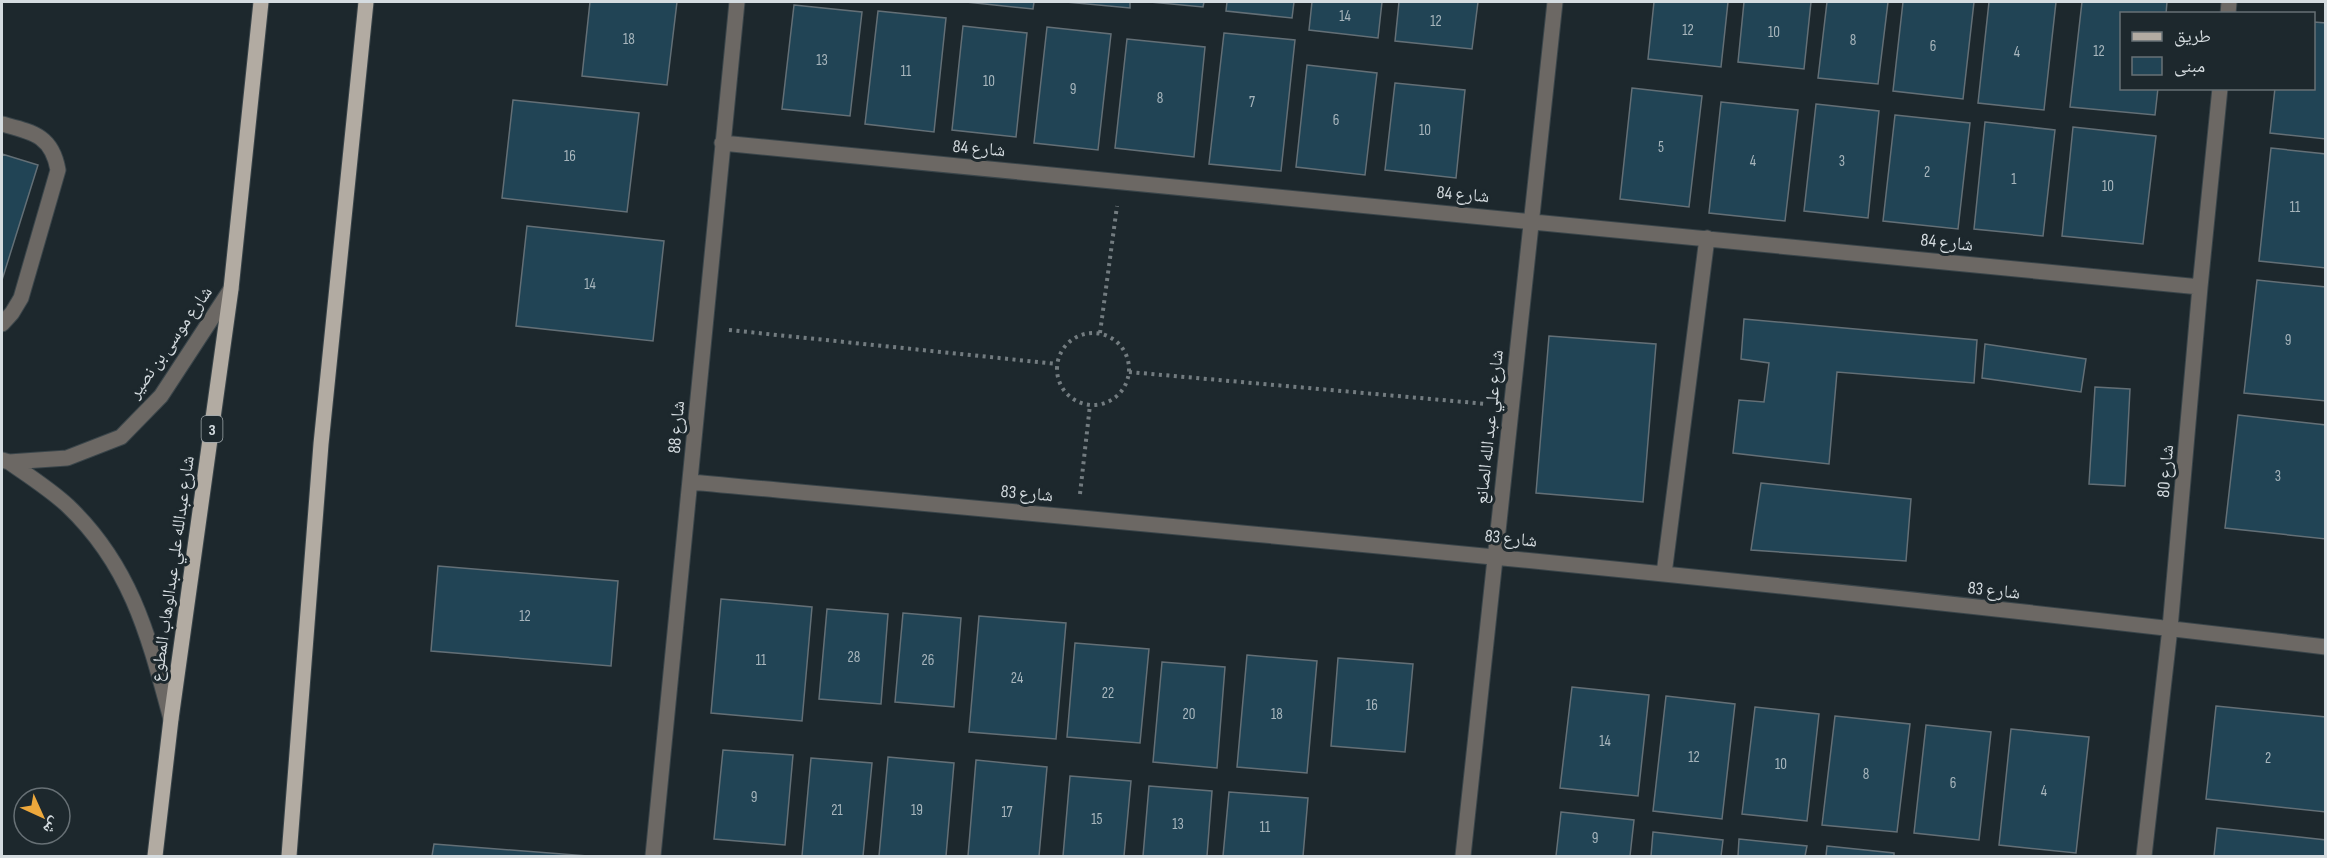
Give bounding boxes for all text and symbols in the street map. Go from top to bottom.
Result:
house number: 14 [1339,7,1351,26]
house number: 12 [1430,12,1442,31]
legend [2120,12,2315,90]
house number: 12 [1682,21,1694,40]
house number: 10 [1768,23,1780,42]
text: طريق [2174,26,2211,47]
house number: 18 [623,30,635,49]
house number: 8 [1850,31,1856,50]
house number: 6 [1930,37,1936,56]
house number: 12 [2093,42,2105,61]
house number: 4 [2014,43,2020,62]
house number: 13 [816,51,828,70]
text: مبنى [2174,56,2205,77]
house number: 11 [901,62,912,81]
house number: 10 [983,72,995,91]
house number: 9 [1070,80,1076,99]
house number: 8 [1157,89,1163,108]
house number: 7 [1249,93,1255,112]
house number: 6 [1333,111,1339,130]
house number: 10 [1419,121,1431,140]
street label: شارع 84 [952,136,1006,161]
house number: 5 [1658,138,1664,157]
house number: 16 [564,147,576,166]
house number: 4 [1750,152,1756,171]
house number: 3 [1839,152,1845,171]
house number: 2 [1924,163,1930,182]
house number: 1 [2011,170,2017,189]
house number: 10 [2102,177,2114,196]
street label: شارع 84 [1436,182,1490,207]
house number: 11 [2290,198,2301,217]
street label: شارع 84 [1920,229,1974,256]
house number: 14 [584,275,596,294]
street label: شارع موسى بن نصير [123,282,217,403]
house number: 9 [2285,331,2291,350]
street label: شارع علي عبد الله الصانع [1471,349,1512,506]
street label: شارع 88 [664,400,689,454]
road number: 3 [202,416,222,442]
street label: شارع 80 [2153,444,2178,498]
street label: شارع عبدالله علي عبدالوهاب المطوع [146,455,202,684]
house number: 3 [2275,467,2281,486]
street label: شارع 83 [1000,481,1054,506]
street label: شارع 83 [1484,525,1538,552]
street label: شارع 83 [1967,577,2021,604]
house number: 12 [519,607,531,626]
house number: 28 [848,648,860,667]
house number: 11 [756,651,767,670]
house number: 26 [922,651,934,670]
house number: 24 [1011,669,1023,688]
house number: 22 [1102,684,1114,703]
house number: 16 [1366,696,1378,715]
house number: 20 [1183,705,1195,724]
house number: 18 [1271,705,1283,724]
house number: 14 [1599,732,1611,751]
house number: 12 [1688,748,1700,767]
house number: 2 [2265,749,2271,768]
house number: 10 [1775,755,1787,774]
house number: 8 [1863,765,1869,784]
house number: 6 [1950,774,1956,793]
house number: 4 [2041,782,2047,801]
north arrow [12,786,72,846]
house number: 9 [751,788,757,807]
house number: 21 [831,801,843,820]
house number: 19 [911,801,923,820]
house number: 17 [1001,803,1013,822]
house number: 15 [1091,810,1103,829]
text: ش [39,813,64,838]
house number: 13 [1172,815,1184,834]
house number: 11 [1260,818,1271,837]
house number: 9 [1592,829,1598,848]

